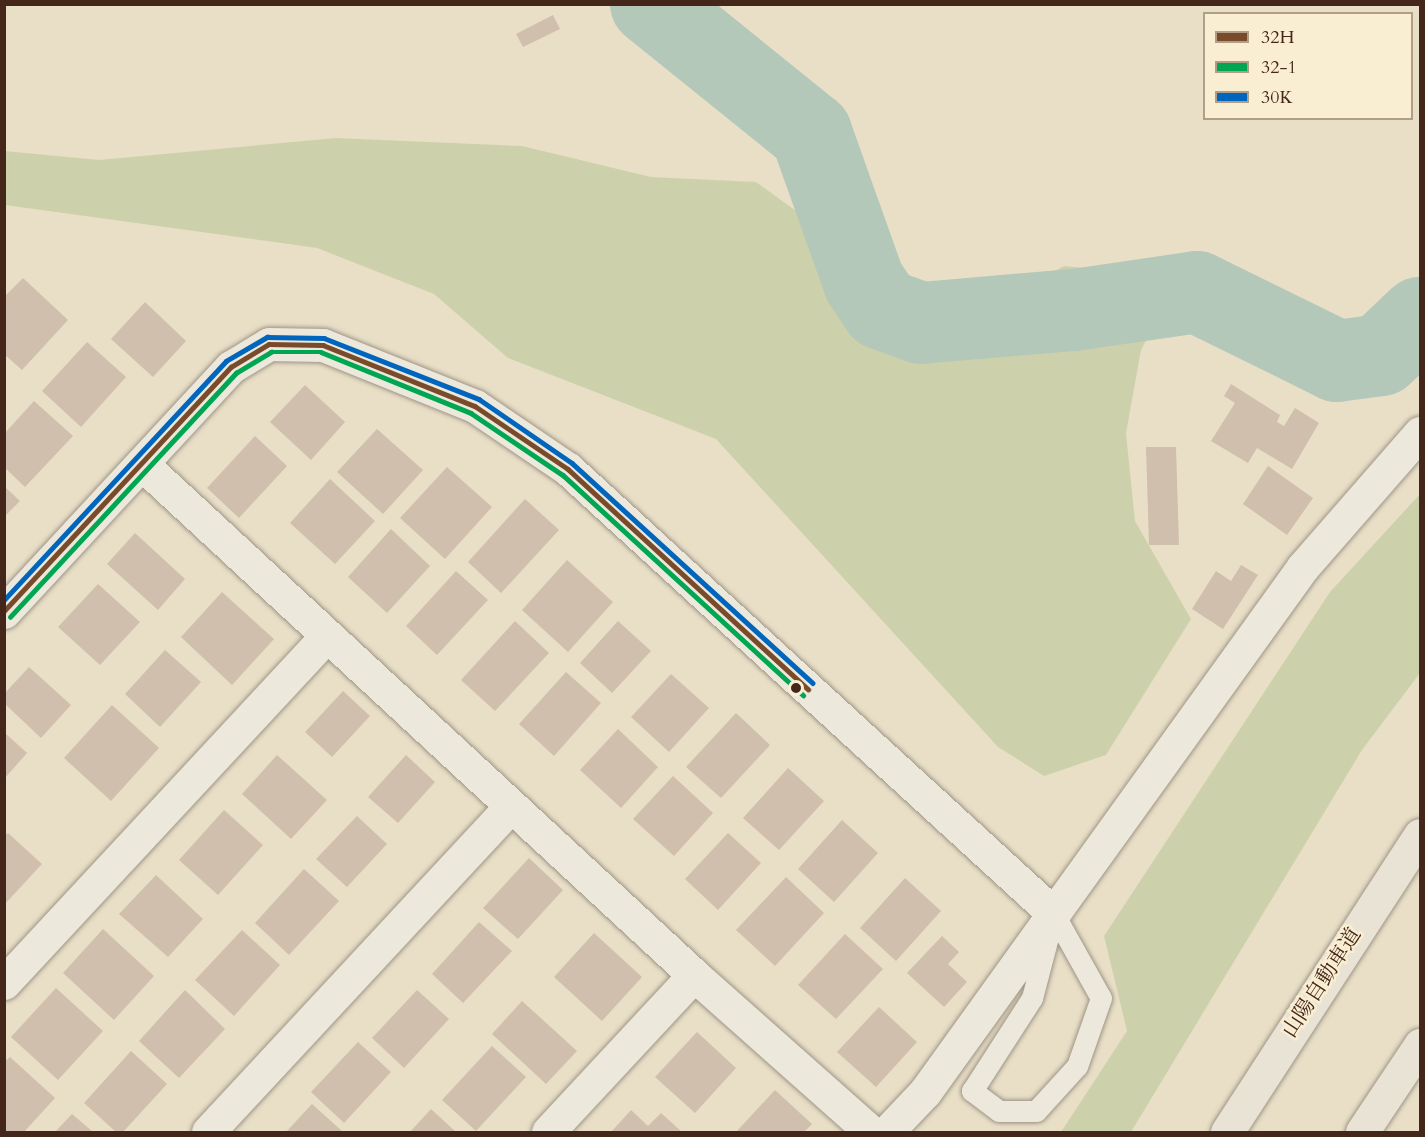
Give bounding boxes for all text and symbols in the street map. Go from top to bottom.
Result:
legend [1203,12,1413,120]
text: 32H [1261,25,1295,50]
text: 32-1 [1261,55,1297,80]
text: 30K [1261,85,1293,110]
unlabelled marker [790,682,802,694]
street label: 山陽自動車道 [1277,923,1367,1043]

